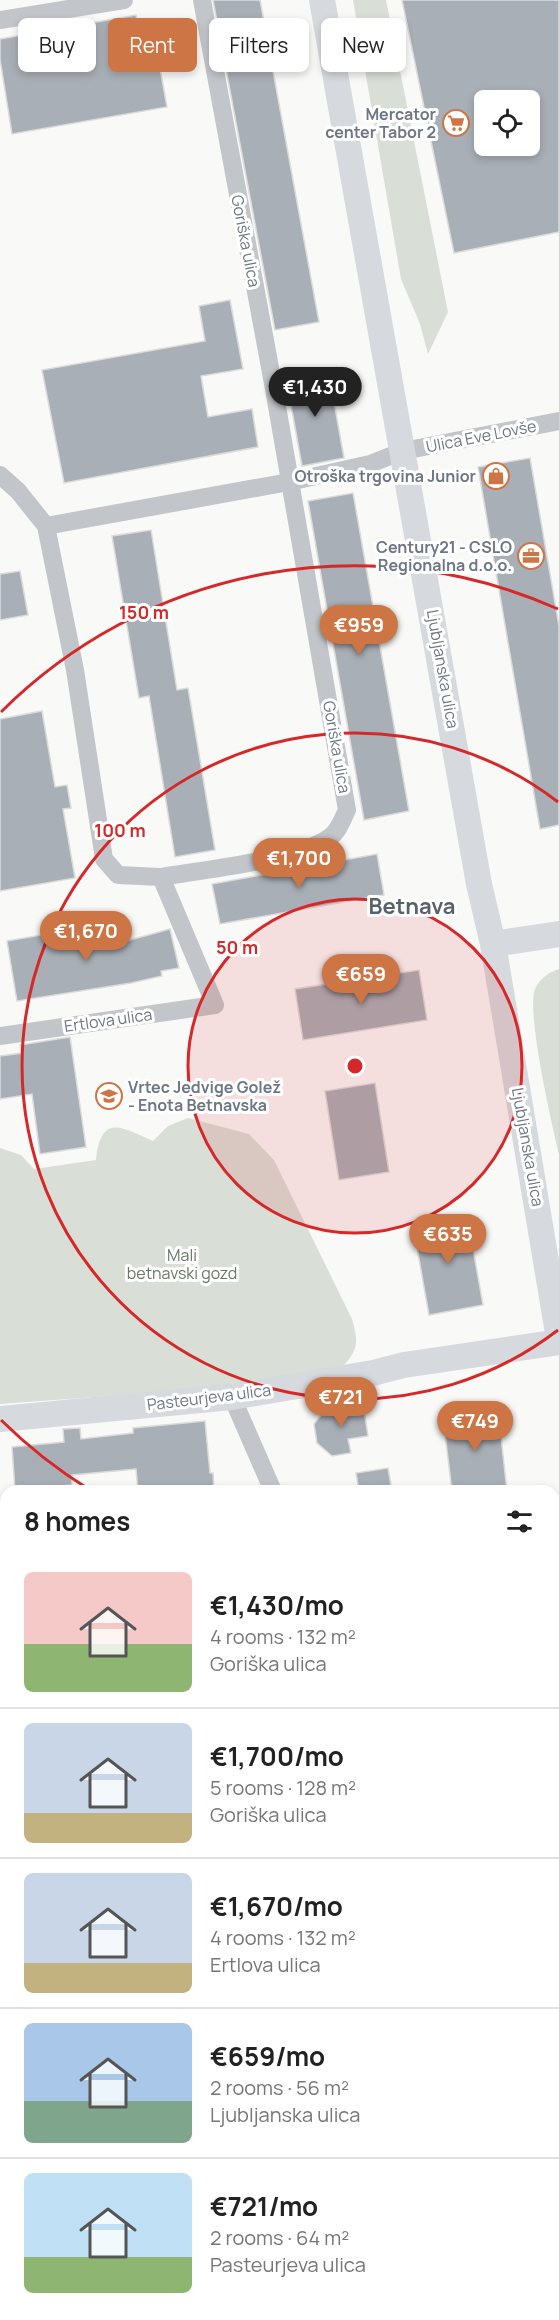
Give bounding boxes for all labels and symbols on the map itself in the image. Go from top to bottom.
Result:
place label: Mercator center Tabor 2 [325,103,436,143]
supermarket icon: Mercator center Tabor 2 [441,108,471,138]
street label: Goriška ulica [226,193,266,289]
pin: €1,430 [266,367,364,418]
street label: Ulica Eve Lovše [424,415,538,457]
shop icon: Otroška trgovina Junior [481,461,511,491]
place label: Otroška trgovina Junior [295,465,476,487]
place label: Century21 - CSLO Regionalna d.o.o. [376,536,512,576]
office icon: Century21 - CSLO Regionalna d.o.o. [516,541,546,571]
text: 150 m [119,600,169,624]
pin: €959 [323,605,395,656]
street label: Ljubljanska ulica [422,608,464,730]
street label: Goriška ulica [318,699,356,795]
text: 100 m [94,818,146,842]
pin: €1,700 [250,838,348,889]
district label: Betnava [369,891,455,921]
pin: €1,670 [37,911,135,962]
text: 50 m [216,935,258,959]
pin: €659 [325,954,397,1005]
street label: Ertlova ulica [63,1003,153,1037]
centre of rings [345,1056,365,1076]
place label: Vrtec Jedvige Golež - Enota Betnavska [128,1076,281,1116]
school or university icon: Vrtec Jedvige Golež - Enota Betnavska [94,1081,124,1111]
street label: Ljubljanska ulica [507,1086,549,1208]
pin: €635 [412,1214,484,1265]
park label: Mali betnavski gozd [127,1244,237,1284]
pin: €721 [305,1377,377,1428]
street label: Pasteurjeva ulica [146,1378,272,1416]
pin: €749 [439,1401,511,1452]

